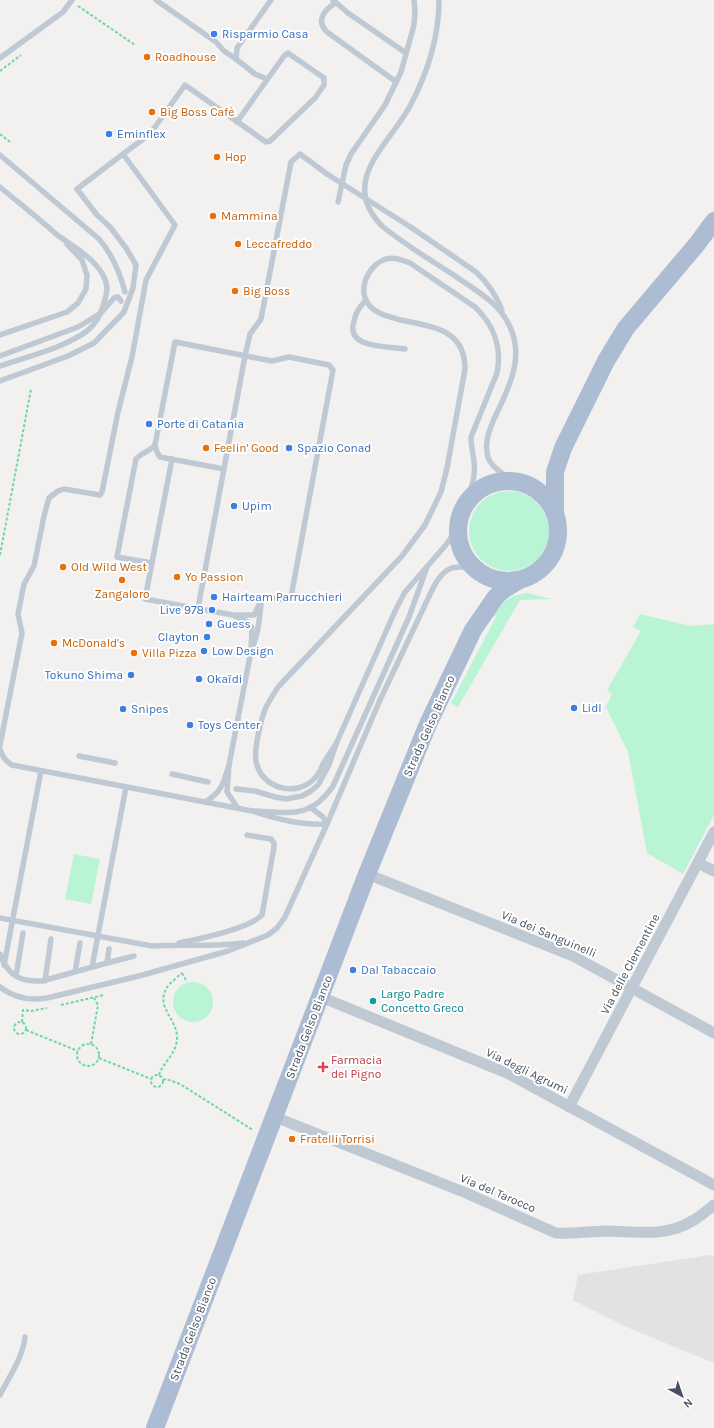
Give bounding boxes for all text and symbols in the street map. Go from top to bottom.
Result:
place label: Risparmio Casa [222,27,308,41]
marker: Risparmio Casa [209,29,219,39]
place label: Roadhouse [155,50,216,64]
marker: Roadhouse [142,52,152,62]
place label: Big Boss Cafè [160,105,234,119]
marker: Big Boss Cafè [147,107,157,117]
place label: Eminflex [117,127,166,141]
marker: Eminflex [104,129,114,139]
place label: Hop [225,150,247,164]
marker: Hop [212,152,222,162]
place label: Mammina [221,209,278,223]
marker: Mammina [208,211,218,221]
place label: Leccafreddo [246,237,312,251]
marker: Leccafreddo [233,239,243,249]
place label: Big Boss [243,284,290,298]
marker: Big Boss [230,286,240,296]
place label: Porte di Catania [157,417,244,431]
marker: Porte di Catania [144,419,154,429]
place label: Feelin' Good [214,441,279,455]
place label: Spazio Conad [297,441,371,455]
marker: Feelin' Good [201,443,211,453]
marker: Spazio Conad [284,443,294,453]
place label: Upim [242,499,272,513]
marker: Upim [229,501,239,511]
place label: Old Wild West [71,560,148,574]
marker: Old Wild West [58,562,68,572]
place label: Yo Passion [185,570,243,584]
marker: Yo Passion [172,572,182,582]
marker: Zangaloro [117,575,127,585]
place label: Zangaloro [94,587,150,601]
place label: Hairteam Parrucchieri [222,590,342,604]
marker: Hairteam Parrucchieri [209,592,219,602]
place label: Live 978 [160,603,204,617]
marker: Live 978 [207,605,217,615]
place label: Guess [217,617,251,631]
marker: Guess [204,619,214,629]
place label: Clayton [158,630,199,644]
marker: Clayton [202,632,212,642]
place label: McDonald's [62,636,125,650]
marker: McDonald's [49,638,59,648]
place label: Low Design [212,644,274,658]
place label: Villa Pizza [142,646,197,660]
marker: Low Design [199,646,209,656]
marker: Villa Pizza [129,648,139,658]
place label: Tokuno Shima [45,668,123,682]
marker: Tokuno Shima [126,670,136,680]
place label: Okaïdi [207,672,242,686]
street label: Strada Gelso Bianco [400,673,458,779]
marker: Okaïdi [194,674,204,684]
place label: Lidl [582,701,602,715]
place label: Snipes [131,702,169,716]
marker: Lidl [569,703,579,713]
marker: Snipes [118,704,128,714]
place label: Toys Center [198,718,261,732]
marker: Toys Center [185,720,195,730]
street label: Via dei Sanguinelli [499,908,599,960]
street label: Via delle Clementine [598,911,662,1017]
place label: Dal Tabaccaio [361,963,436,977]
marker: Dal Tabaccaio [348,965,358,975]
street label: Strada Gelso Bianco [283,973,335,1081]
place label: Largo Padre Concetto Greco [381,987,464,1015]
marker: Largo Padre Concetto Greco [368,996,378,1006]
street label: Via degli Agrumi [484,1045,570,1097]
place label: Farmacia del Pigno [331,1053,382,1081]
marker: Farmacia del Pigno [318,1062,328,1072]
place label: Fratelli Torrisi [300,1132,375,1146]
marker: Fratelli Torrisi [287,1134,297,1144]
street label: Via del Tarocco [458,1171,538,1215]
street label: Strada Gelso Bianco [167,1275,219,1383]
north arrow [662,1376,702,1416]
text: N [681,1396,695,1411]

